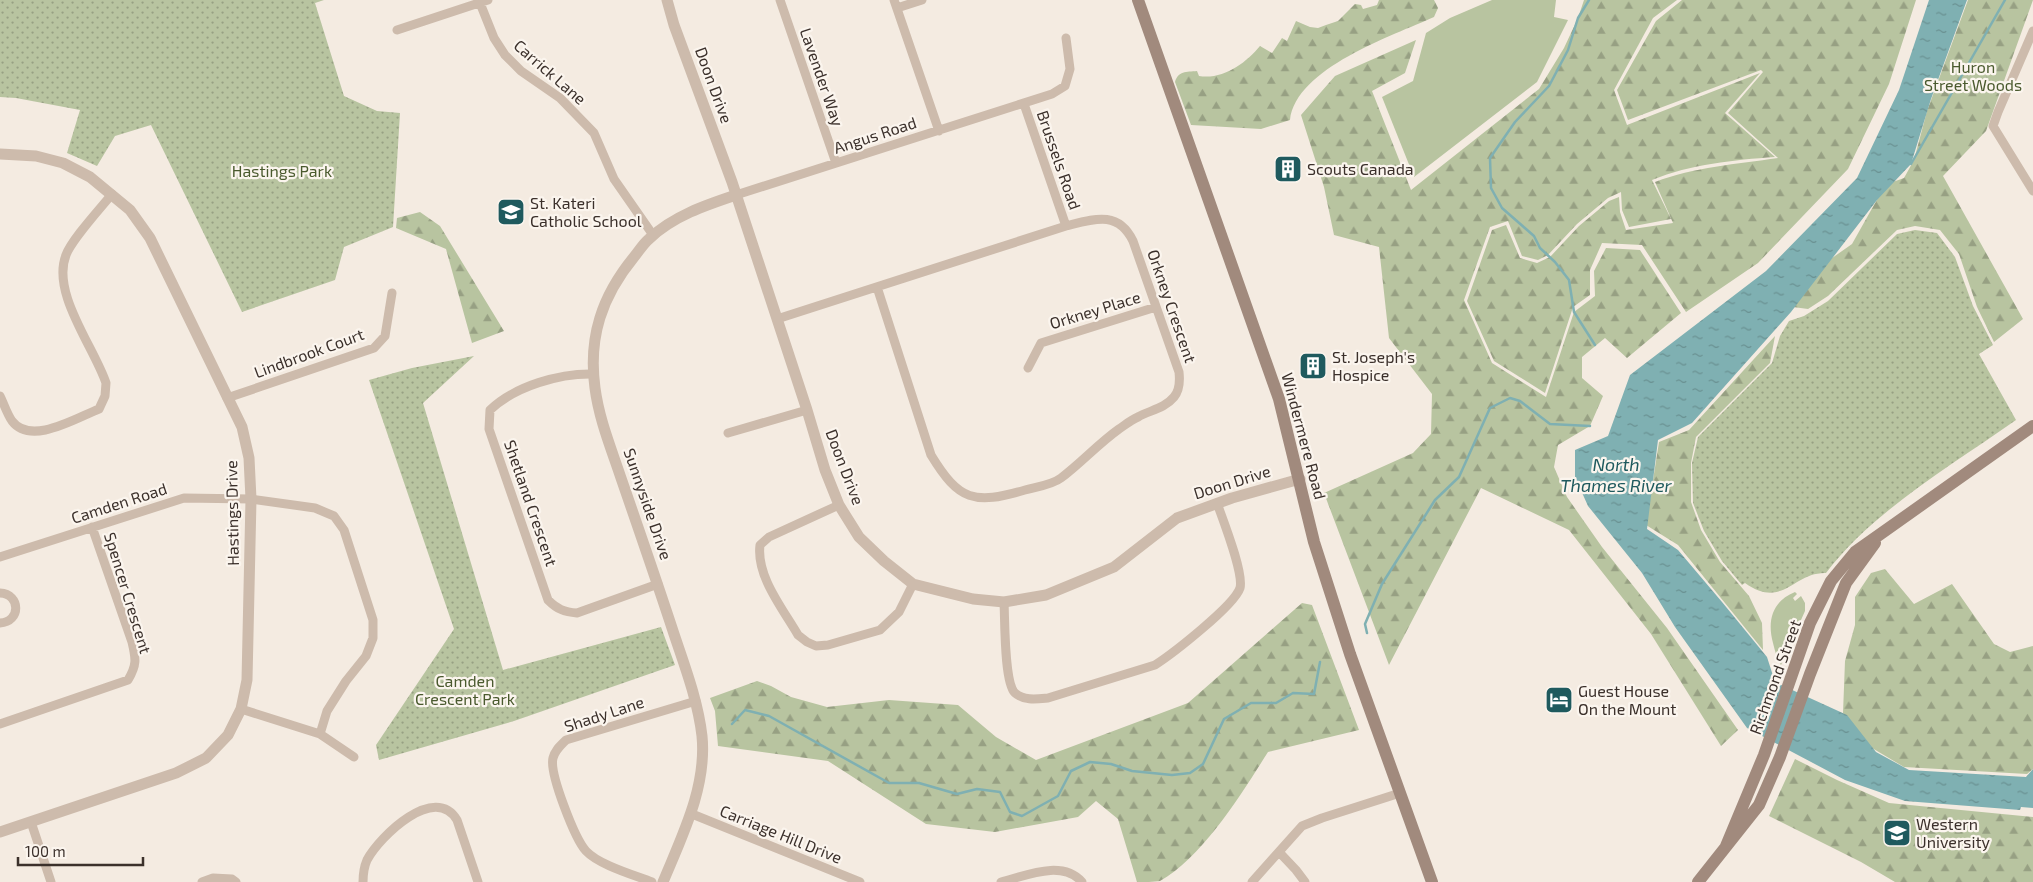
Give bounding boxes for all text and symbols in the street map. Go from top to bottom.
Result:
street label: Lavender Way [797,25,848,129]
street label: Carrick Lane [511,35,590,108]
street label: Doon Drive [692,44,737,126]
park label: Huron Street Woods [1924,57,2022,94]
street label: Brussels Road [1034,108,1085,212]
street label: Angus Road [831,112,919,157]
building icon: Scouts Canada [1273,154,1303,184]
place label: Scouts Canada [1307,159,1414,178]
park label: Hastings Park [232,161,332,180]
place label: St. Kateri Catholic School [530,193,642,230]
school or university icon: St. Kateri Catholic School [496,197,526,227]
street label: Orkney Crescent [1144,247,1201,365]
street label: Orkney Place [1047,287,1143,332]
street label: Lindbrook Court [251,324,366,381]
place label: St. Joseph's Hospice [1332,347,1415,384]
building icon: St. Joseph's Hospice [1298,351,1328,381]
street label: Windermere Road [1278,370,1331,501]
street label: Doon Drive [822,426,869,507]
street label: Shetland Crescent [501,437,562,568]
street label: Sunnyside Drive [621,446,676,562]
water label: North Thames River [1560,453,1673,496]
street label: Hastings Drive [221,460,242,566]
street label: Doon Drive [1191,461,1273,502]
street label: Camden Road [69,478,169,527]
street label: Spencer Crescent [101,530,156,656]
street label: Richmond Street [1745,617,1804,737]
park label: Camden Crescent Park [415,671,515,708]
place label: Guest House On the Mount [1578,681,1676,718]
hotel icon: Guest House On the Mount [1544,685,1574,715]
street label: Shady Lane [562,692,646,735]
street label: Carriage Hill Drive [717,800,845,867]
place label: Western University [1916,814,1991,851]
school or university icon: Western University [1882,818,1912,848]
scale bar [18,834,142,866]
text: 100 m [25,842,66,860]

